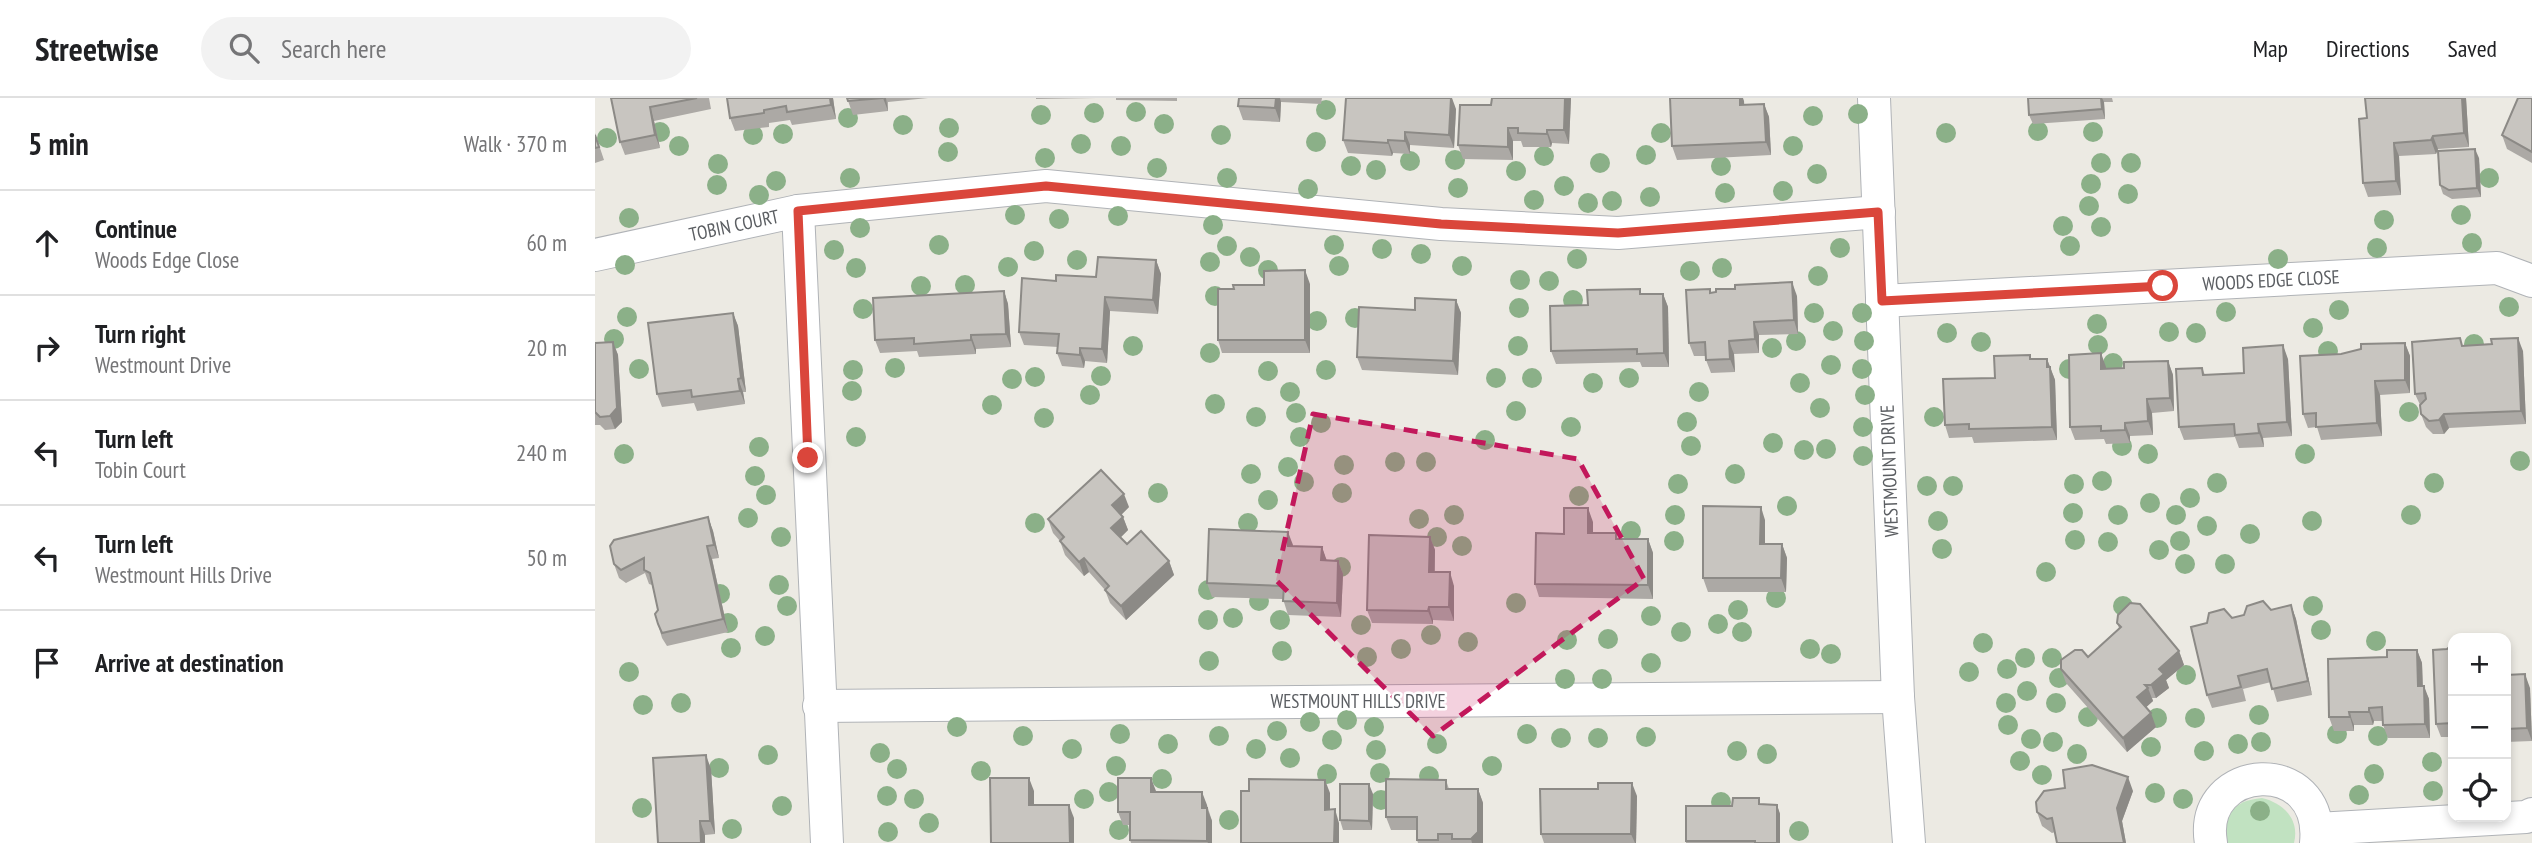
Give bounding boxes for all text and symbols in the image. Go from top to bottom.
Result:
search box [201,17,691,80]
text: Streetwise [35,27,159,70]
icon: search [225,29,263,67]
text: Search here [281,32,387,65]
text: Map [2253,33,2288,64]
text: Directions [2326,33,2410,64]
text: Saved [2448,33,2497,64]
text: 5 min [28,124,89,163]
text: Walk · 370 m [464,129,567,158]
street label: TOBIN COURT [687,204,782,246]
text: Continue [95,212,177,245]
icon: ahead [28,224,66,262]
text: 60 m [526,228,567,257]
text: Woods Edge Close [95,245,239,274]
street label: WOODS EDGE CLOSE [2202,264,2340,296]
route start [2147,270,2178,301]
text: Turn right [95,317,186,350]
icon: right [28,329,66,367]
text: 20 m [526,333,567,362]
text: Westmount Drive [95,350,231,379]
street label: WESTMOUNT DRIVE [1875,404,1903,538]
text: Turn left [95,422,173,455]
icon: left [28,434,66,472]
text: 240 m [516,438,567,467]
route end [792,442,823,473]
text: Tobin Court [95,455,186,484]
text: Turn left [95,527,173,560]
icon: left [28,539,66,577]
text: 50 m [526,543,567,572]
text: Westmount Hills Drive [95,560,272,589]
map controls [2448,633,2511,822]
button: + [2448,633,2511,696]
icon: arrive [28,644,66,682]
text: Arrive at destination [95,646,284,679]
street label: WESTMOUNT HILLS DRIVE [1270,689,1446,713]
button: − [2448,696,2511,759]
button: locate [2448,759,2511,822]

